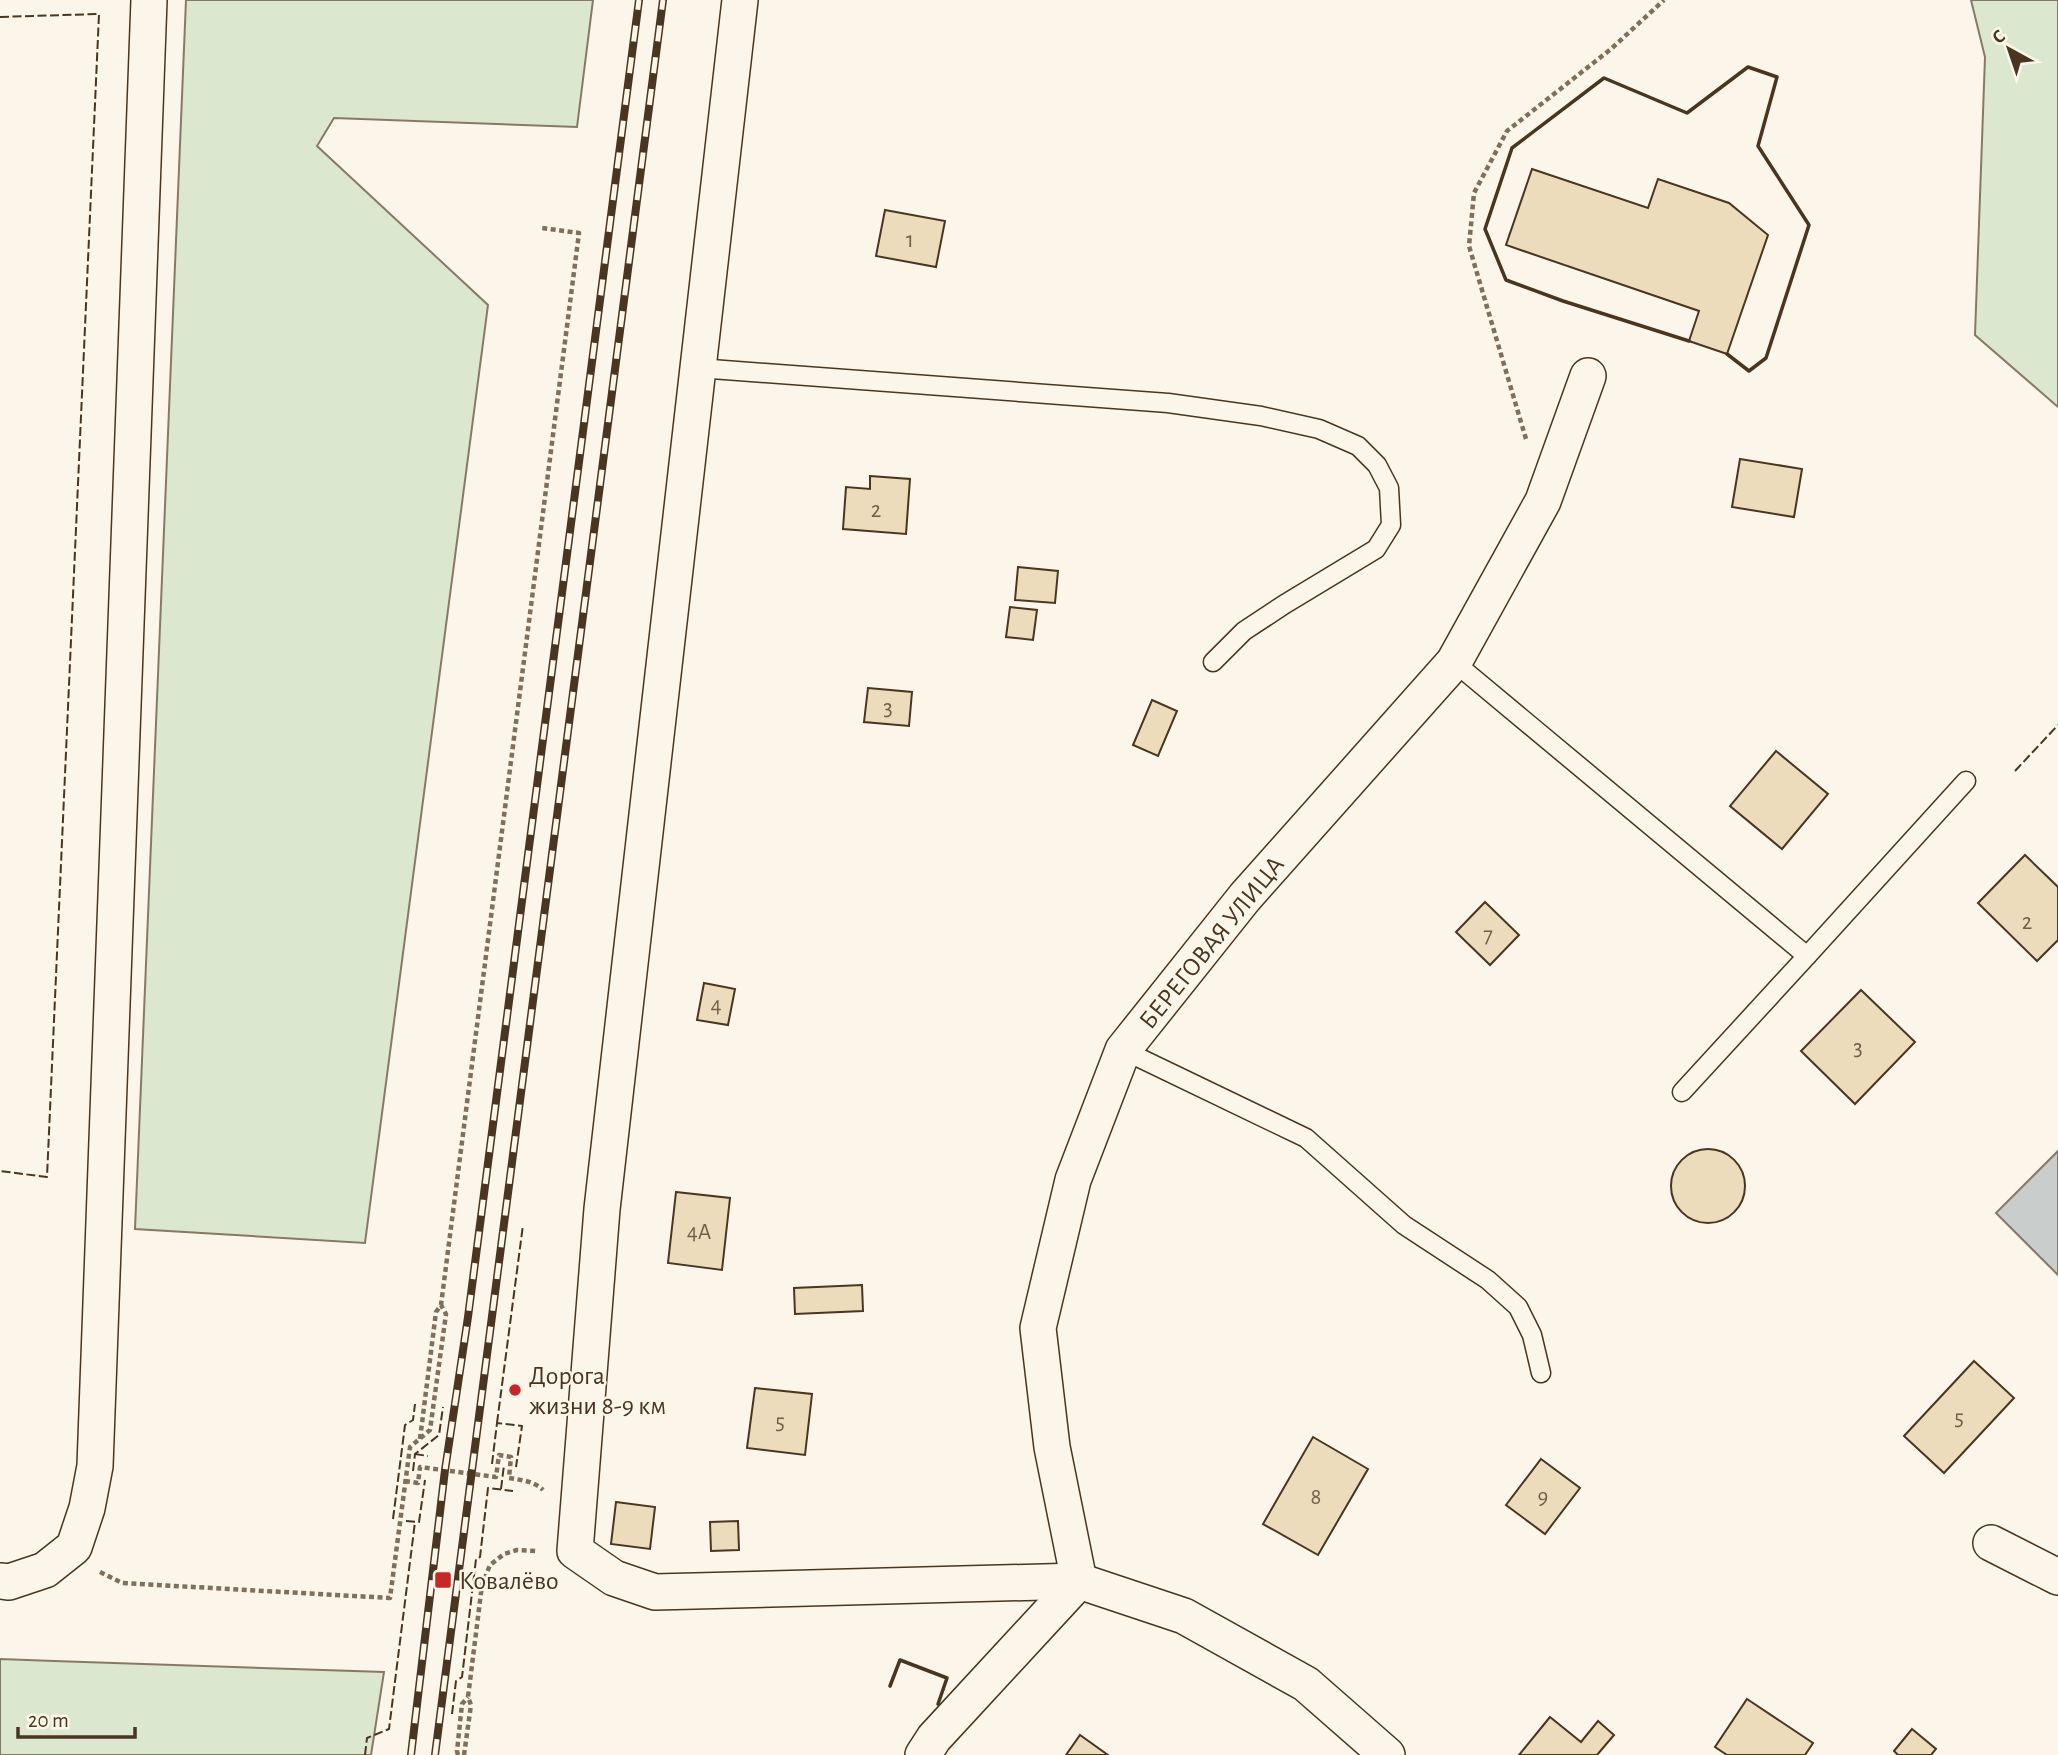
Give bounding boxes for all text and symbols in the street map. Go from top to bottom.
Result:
north arrow [1974,14,2044,84]
text: С [1989,26,2009,48]
house number: 1 [906,229,914,252]
house number: 2 [871,499,881,522]
house number: 3 [883,697,893,720]
street label: БЕРЕГОВАЯ УЛИЦА [1134,851,1289,1034]
house number: 2 [2022,911,2032,934]
house number: 7 [1483,924,1493,947]
house number: 4 [710,994,722,1017]
house number: 3 [1853,1037,1863,1060]
house number: 4А [687,1221,711,1244]
place label: Дорога жизни 8-9 км [529,1363,666,1419]
marker: Дорога жизни 8-9 км [507,1382,523,1398]
house number: 5 [1954,1407,1964,1430]
house number: 5 [775,1411,785,1434]
house number: 8 [1311,1486,1321,1509]
house number: 9 [1538,1486,1548,1509]
place label: Ковалёво [459,1568,559,1594]
marker: Ковалёво [433,1570,453,1590]
scale bar [18,1696,135,1740]
text: 20 m [28,1710,69,1731]

